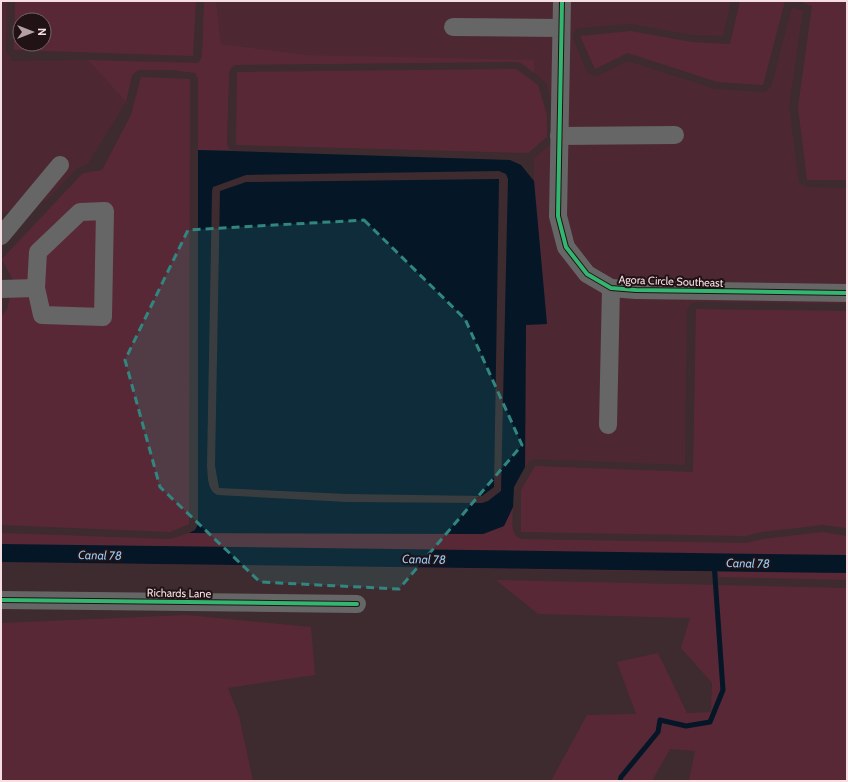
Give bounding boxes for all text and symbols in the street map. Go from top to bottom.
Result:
north arrow [12,12,52,52]
text: N [35,28,49,36]
street label: Agora Circle Southeast [618,272,724,290]
water label: Canal 78 [78,547,122,563]
water label: Canal 78 [402,551,446,567]
water label: Canal 78 [726,555,770,571]
street label: Richards Lane [147,585,212,601]

